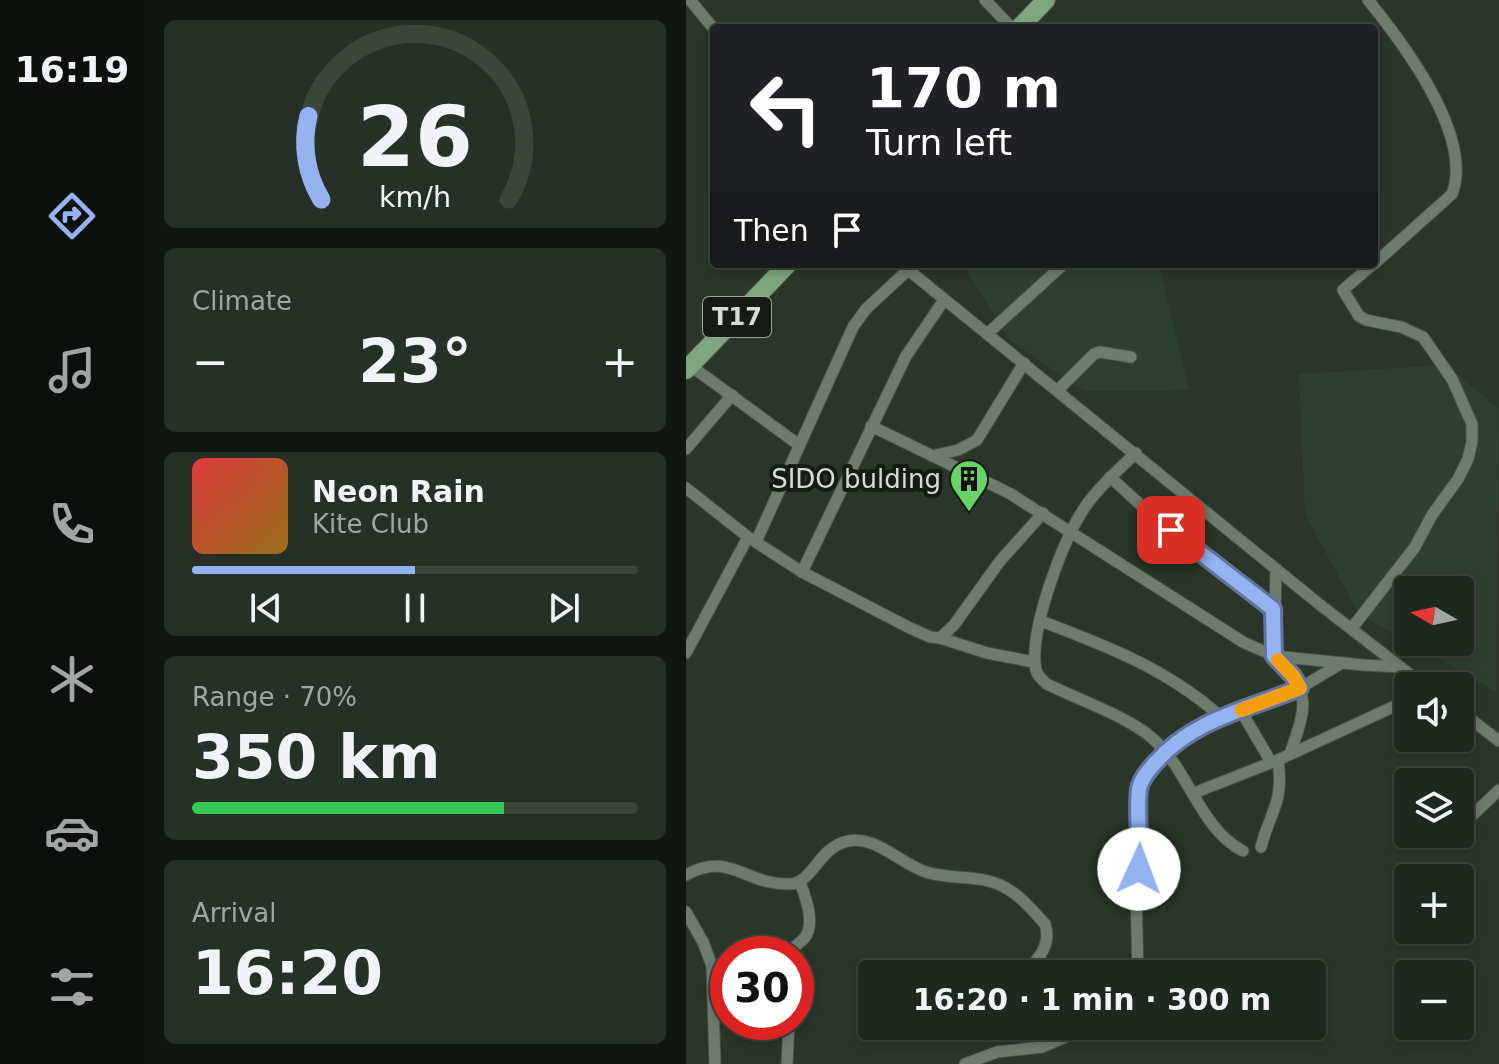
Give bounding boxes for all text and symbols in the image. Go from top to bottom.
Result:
text: 16:19 [15,49,129,90]
text: 170 m [866,55,1061,120]
icon: left [734,56,838,160]
text: 26 [357,89,473,186]
text: Turn left [866,122,1012,163]
text: km/h [379,180,451,214]
icon: directions [44,188,100,244]
icon: arrive [825,208,869,252]
text: Then [734,213,809,248]
text: Climate [192,286,292,316]
road number: T17 [703,297,771,337]
text: 23° [358,326,472,396]
text: − [192,336,229,387]
text: + [601,336,638,387]
icon: music [44,342,100,398]
building icon: SIDO bulding [948,458,990,513]
place label: SIDO bulding [771,464,941,494]
text: Neon Rain [312,474,485,509]
icon: phone [44,496,100,552]
pin [1137,496,1205,564]
icon: arrive [1149,508,1193,552]
text: Kite Club [312,509,429,539]
north arrow [1394,576,1474,656]
map controls [1394,576,1474,1040]
icon: previous [244,586,288,630]
icon: pause [393,586,437,630]
icon: next [542,586,586,630]
icon: climate [44,651,100,707]
button: sound [1394,672,1474,752]
text: Range · 70% [192,682,357,712]
text: 350 km [192,722,441,792]
button: layers [1394,768,1474,848]
icon: car [44,805,100,861]
position arrow [1097,827,1181,911]
button: + [1394,864,1474,944]
text: Arrival [192,898,276,928]
speed limit sign: 30 [710,936,814,1040]
text: 16:20 [192,938,383,1008]
icon: filters [44,959,100,1015]
button: − [1394,960,1474,1040]
text: 16:20 · 1 min · 300 m [913,982,1271,1017]

